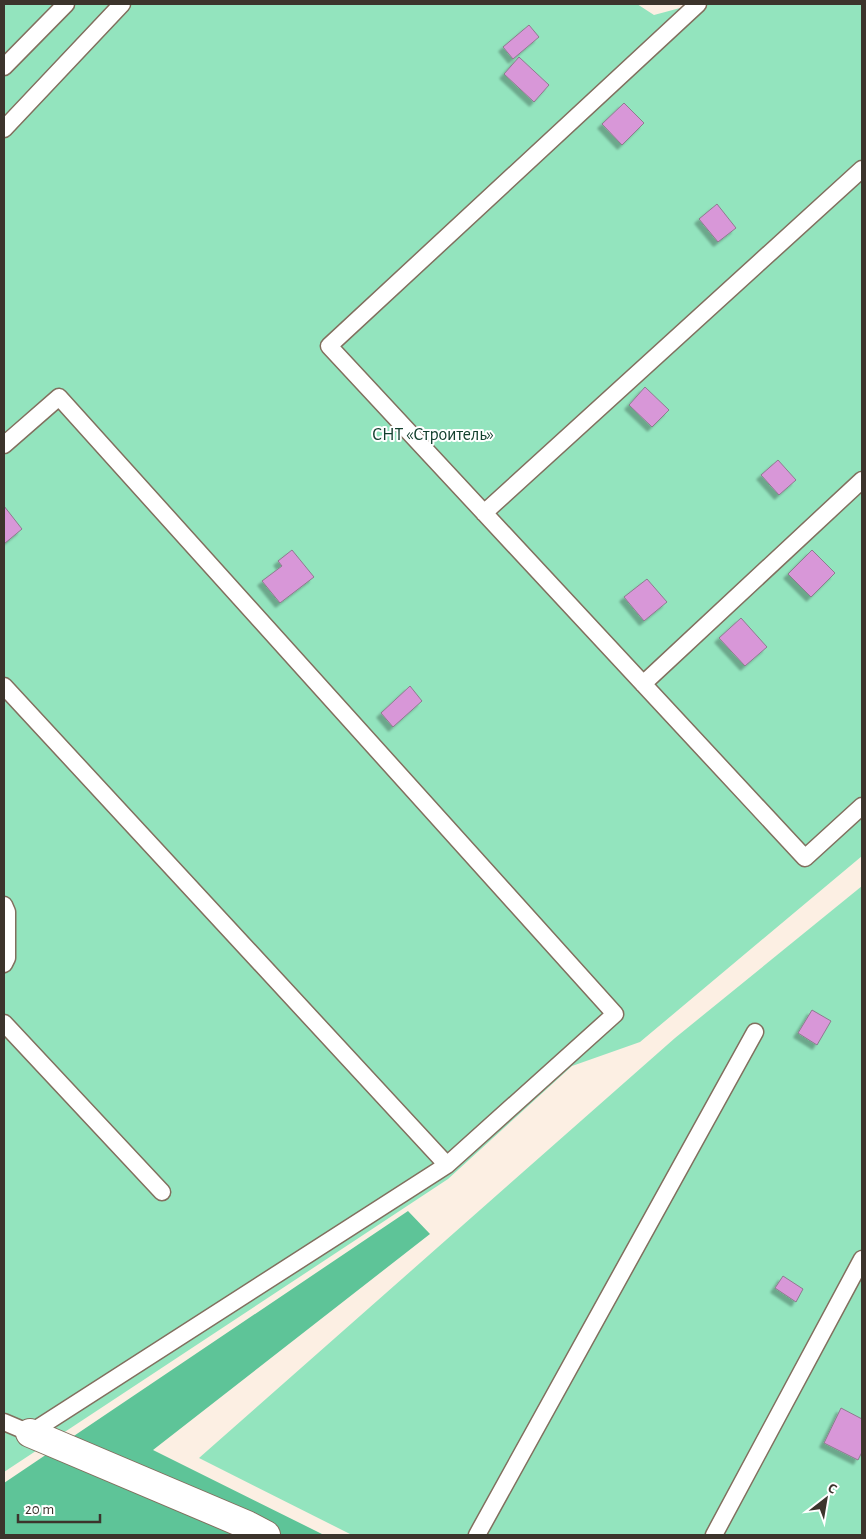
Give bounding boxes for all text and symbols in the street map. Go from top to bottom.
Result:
park label: СНТ «Строитель» [372,426,494,444]
north arrow [801,1474,851,1524]
text: С [825,1481,839,1497]
scale bar [18,1492,100,1524]
text: 20 m [25,1502,54,1517]

